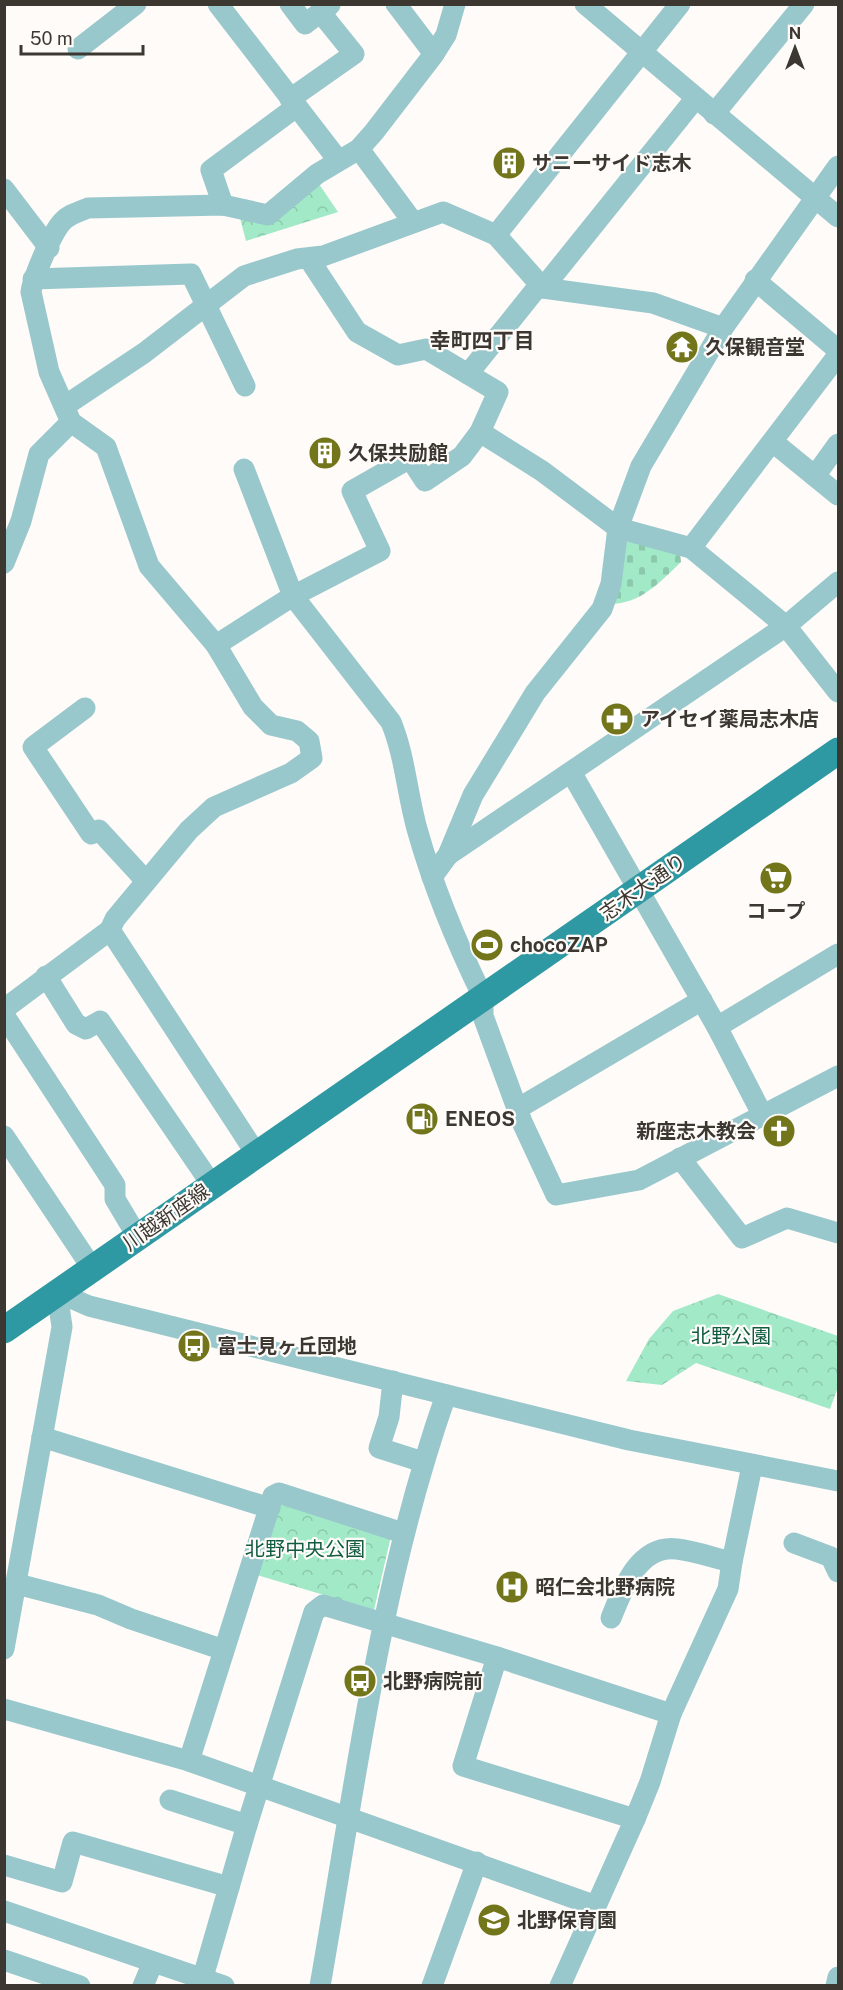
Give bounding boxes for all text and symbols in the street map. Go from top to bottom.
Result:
scale bar [21,18,142,56]
north arrow [765,18,825,78]
text: N [789,24,801,43]
text: 50 m [30,28,73,49]
building icon: サニーサイド志木 [491,145,527,181]
place label: サニーサイド志木 [532,151,692,175]
district label: 幸町四丁目 [430,328,535,353]
temple icon: 久保観音堂 [664,329,700,365]
place label: 久保観音堂 [705,335,805,359]
building icon: 久保共励館 [307,435,343,471]
place label: 久保共励館 [348,441,448,465]
pharmacy icon: アイセイ薬局志木店 [599,701,635,737]
place label: アイセイ薬局志木店 [640,707,819,731]
street label: 志木大通り [595,848,691,926]
supermarket icon: コープ [758,860,794,896]
place label: コープ [747,899,805,923]
sports icon: chocoZAP [469,927,505,963]
place label: chocoZAP [510,933,608,957]
fuel station icon: ENEOS [404,1101,440,1137]
place label: ENEOS [445,1107,515,1131]
church icon: 新座志木教会 [761,1113,797,1149]
place label: 新座志木教会 [636,1119,756,1143]
street label: 川越新座線 [118,1178,214,1256]
park label: 北野公園 [691,1324,771,1348]
bus stop icon: 富士見ヶ丘団地 [176,1328,212,1364]
place label: 富士見ヶ丘団地 [217,1334,357,1358]
park label: 北野中央公園 [245,1537,365,1561]
hospital icon: 昭仁会北野病院 [494,1569,530,1605]
place label: 昭仁会北野病院 [535,1575,675,1599]
bus stop icon: 北野病院前 [342,1663,378,1699]
place label: 北野病院前 [383,1669,483,1693]
school or university icon: 北野保育園 [476,1902,512,1938]
place label: 北野保育園 [517,1908,617,1932]

